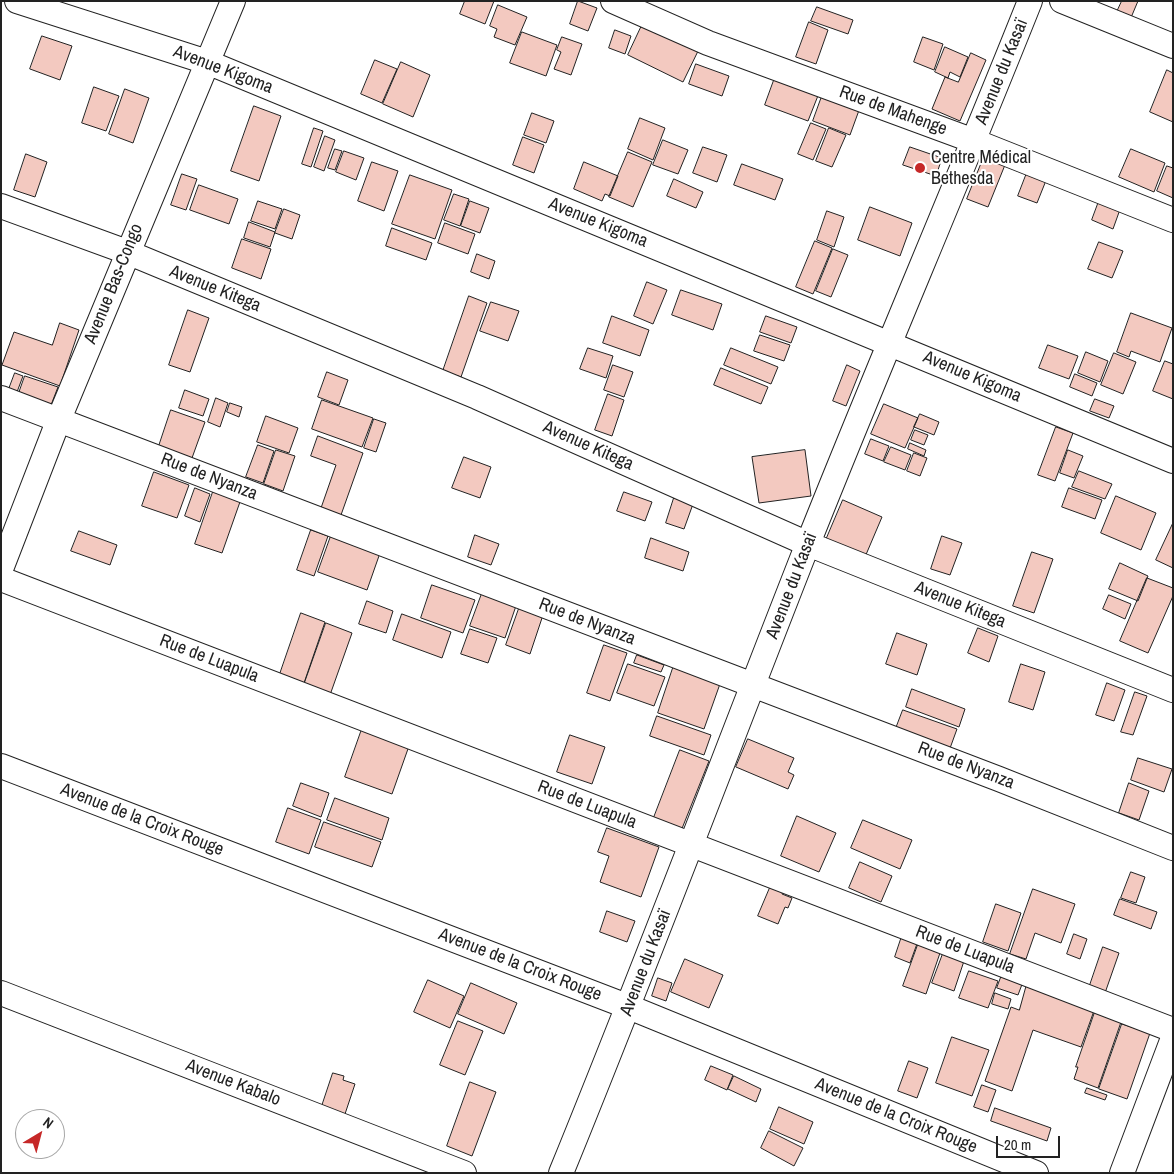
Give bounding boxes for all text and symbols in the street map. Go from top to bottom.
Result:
street label: Avenue du Kasaï [971,16,1033,128]
street label: Avenue Kigoma [170,41,276,99]
street label: Rue de Mahenge [836,81,950,141]
place label: Centre Médical Bethesda [931,147,1031,190]
marker: Centre Médical Bethesda [913,161,927,175]
street label: Avenue Kigoma [545,193,651,253]
street label: Avenue Bas-Congo [80,221,148,347]
street label: Avenue Kitega [166,261,264,317]
street label: Avenue Kigoma [920,347,1024,407]
street label: Avenue Kitega [539,416,637,476]
street label: Rue de Nyanza [158,449,260,505]
street label: Avenue du Kasaï [762,530,822,642]
street label: Avenue Kitega [911,577,1009,633]
street label: Rue de Nyanza [536,594,638,650]
street label: Rue de Luapula [156,630,262,688]
street label: Rue de Nyanza [915,738,1017,794]
street label: Rue de Luapula [534,776,640,834]
street label: Avenue de la Croix Rouge [57,779,227,861]
street label: Avenue du Kasaï [616,907,676,1019]
street label: Rue de Luapula [912,921,1018,979]
street label: Avenue de la Croix Rouge [435,924,605,1006]
street label: Avenue Kabalo [183,1055,283,1111]
street label: Avenue de la Croix Rouge [812,1074,980,1158]
north arrow [15,1109,65,1159]
text: N [40,1113,57,1132]
scale bar [999,1126,1063,1158]
text: 20 m [1004,1134,1031,1155]

